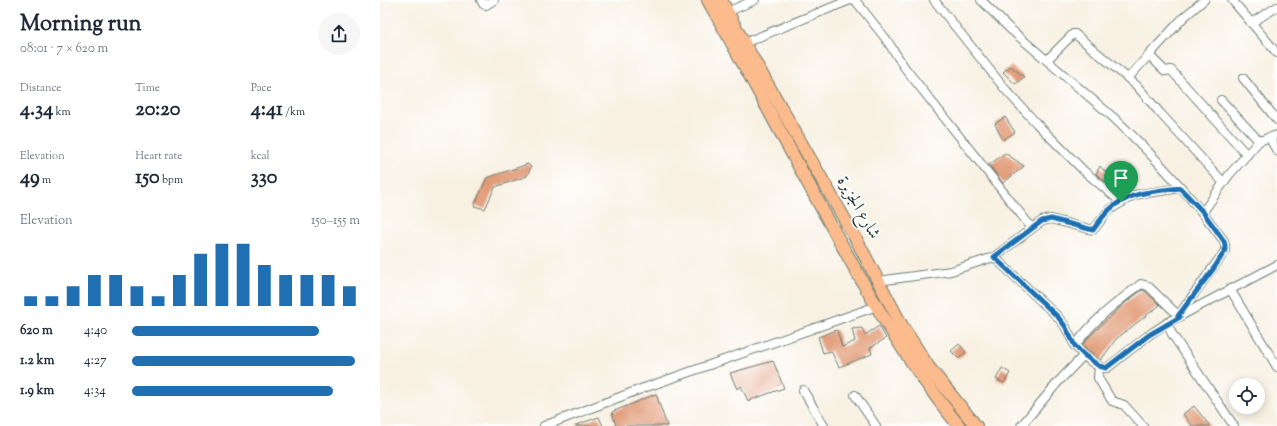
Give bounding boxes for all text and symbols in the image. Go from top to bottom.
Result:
text: Morning run [20,9,142,41]
button: share [318,13,360,55]
text: 08:01 · 7 × 620 m [20,40,108,58]
text: Distance [20,80,61,96]
text: Time [135,80,160,96]
text: Pace [251,80,272,96]
text: 4.34 [20,96,53,125]
text: 20:20 [135,96,180,125]
text: 4:41 [251,96,283,125]
text: km [53,104,71,120]
text: /km [283,104,305,120]
text: Elevation [20,148,65,164]
text: Heart rate [135,148,182,164]
text: kcal [251,148,270,164]
pin [1104,161,1138,202]
text: 49 [20,164,40,193]
text: 150 [135,164,160,193]
text: 330 [251,164,277,193]
icon: arrive [1110,167,1132,189]
text: m [40,172,51,188]
text: bpm [160,172,183,188]
street label: شارع الجزيرة [830,172,886,244]
text: Elevation [20,212,73,230]
text: 150–155 m [311,212,360,230]
text: 620 m [20,322,53,340]
text: 4:40 [84,322,107,340]
text: 1.2 km [20,352,54,370]
text: 4:27 [84,352,107,370]
map controls [1229,378,1265,414]
button: locate [1229,378,1265,414]
text: 1.9 km [20,382,54,400]
text: 4:34 [84,382,106,400]

